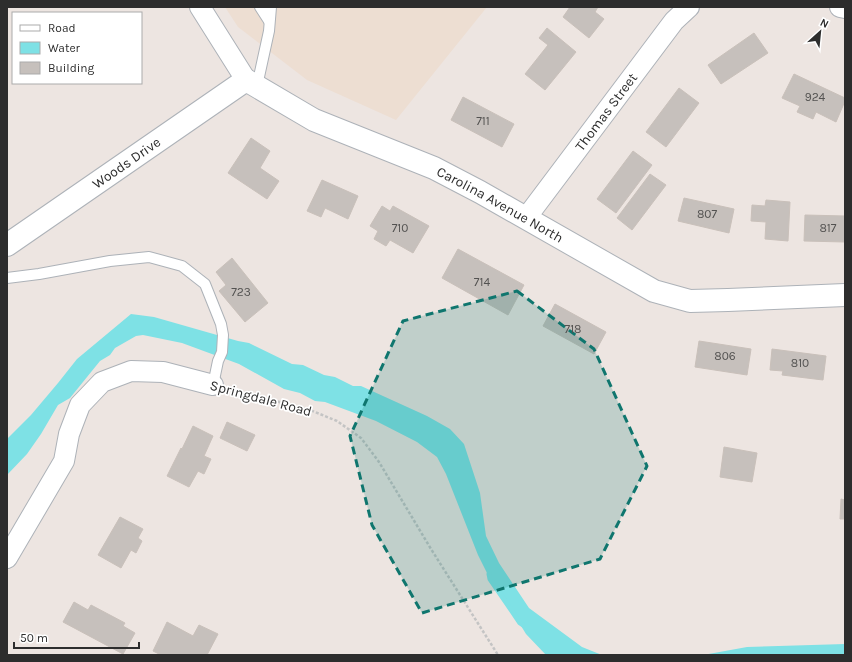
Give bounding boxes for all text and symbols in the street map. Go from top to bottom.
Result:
legend [12,12,142,84]
north arrow [800,12,840,52]
text: N [818,16,831,31]
text: Road [48,21,76,35]
text: Water [48,41,81,55]
text: Building [48,61,95,75]
street label: Thomas Street [572,70,641,154]
house number: 924 [805,90,826,104]
house number: 711 [476,114,490,128]
street label: Woods Drive [89,134,164,193]
street label: Carolina Avenue North [434,163,566,247]
house number: 807 [697,207,717,221]
house number: 710 [392,221,408,235]
house number: 817 [820,221,837,235]
house number: 714 [474,275,490,289]
house number: 723 [231,285,251,299]
house number: 718 [565,322,581,336]
house number: 806 [714,349,736,363]
house number: 810 [791,356,809,370]
street label: Springdale Road [208,377,314,420]
scale bar [14,624,139,650]
text: 50 m [20,631,48,645]

